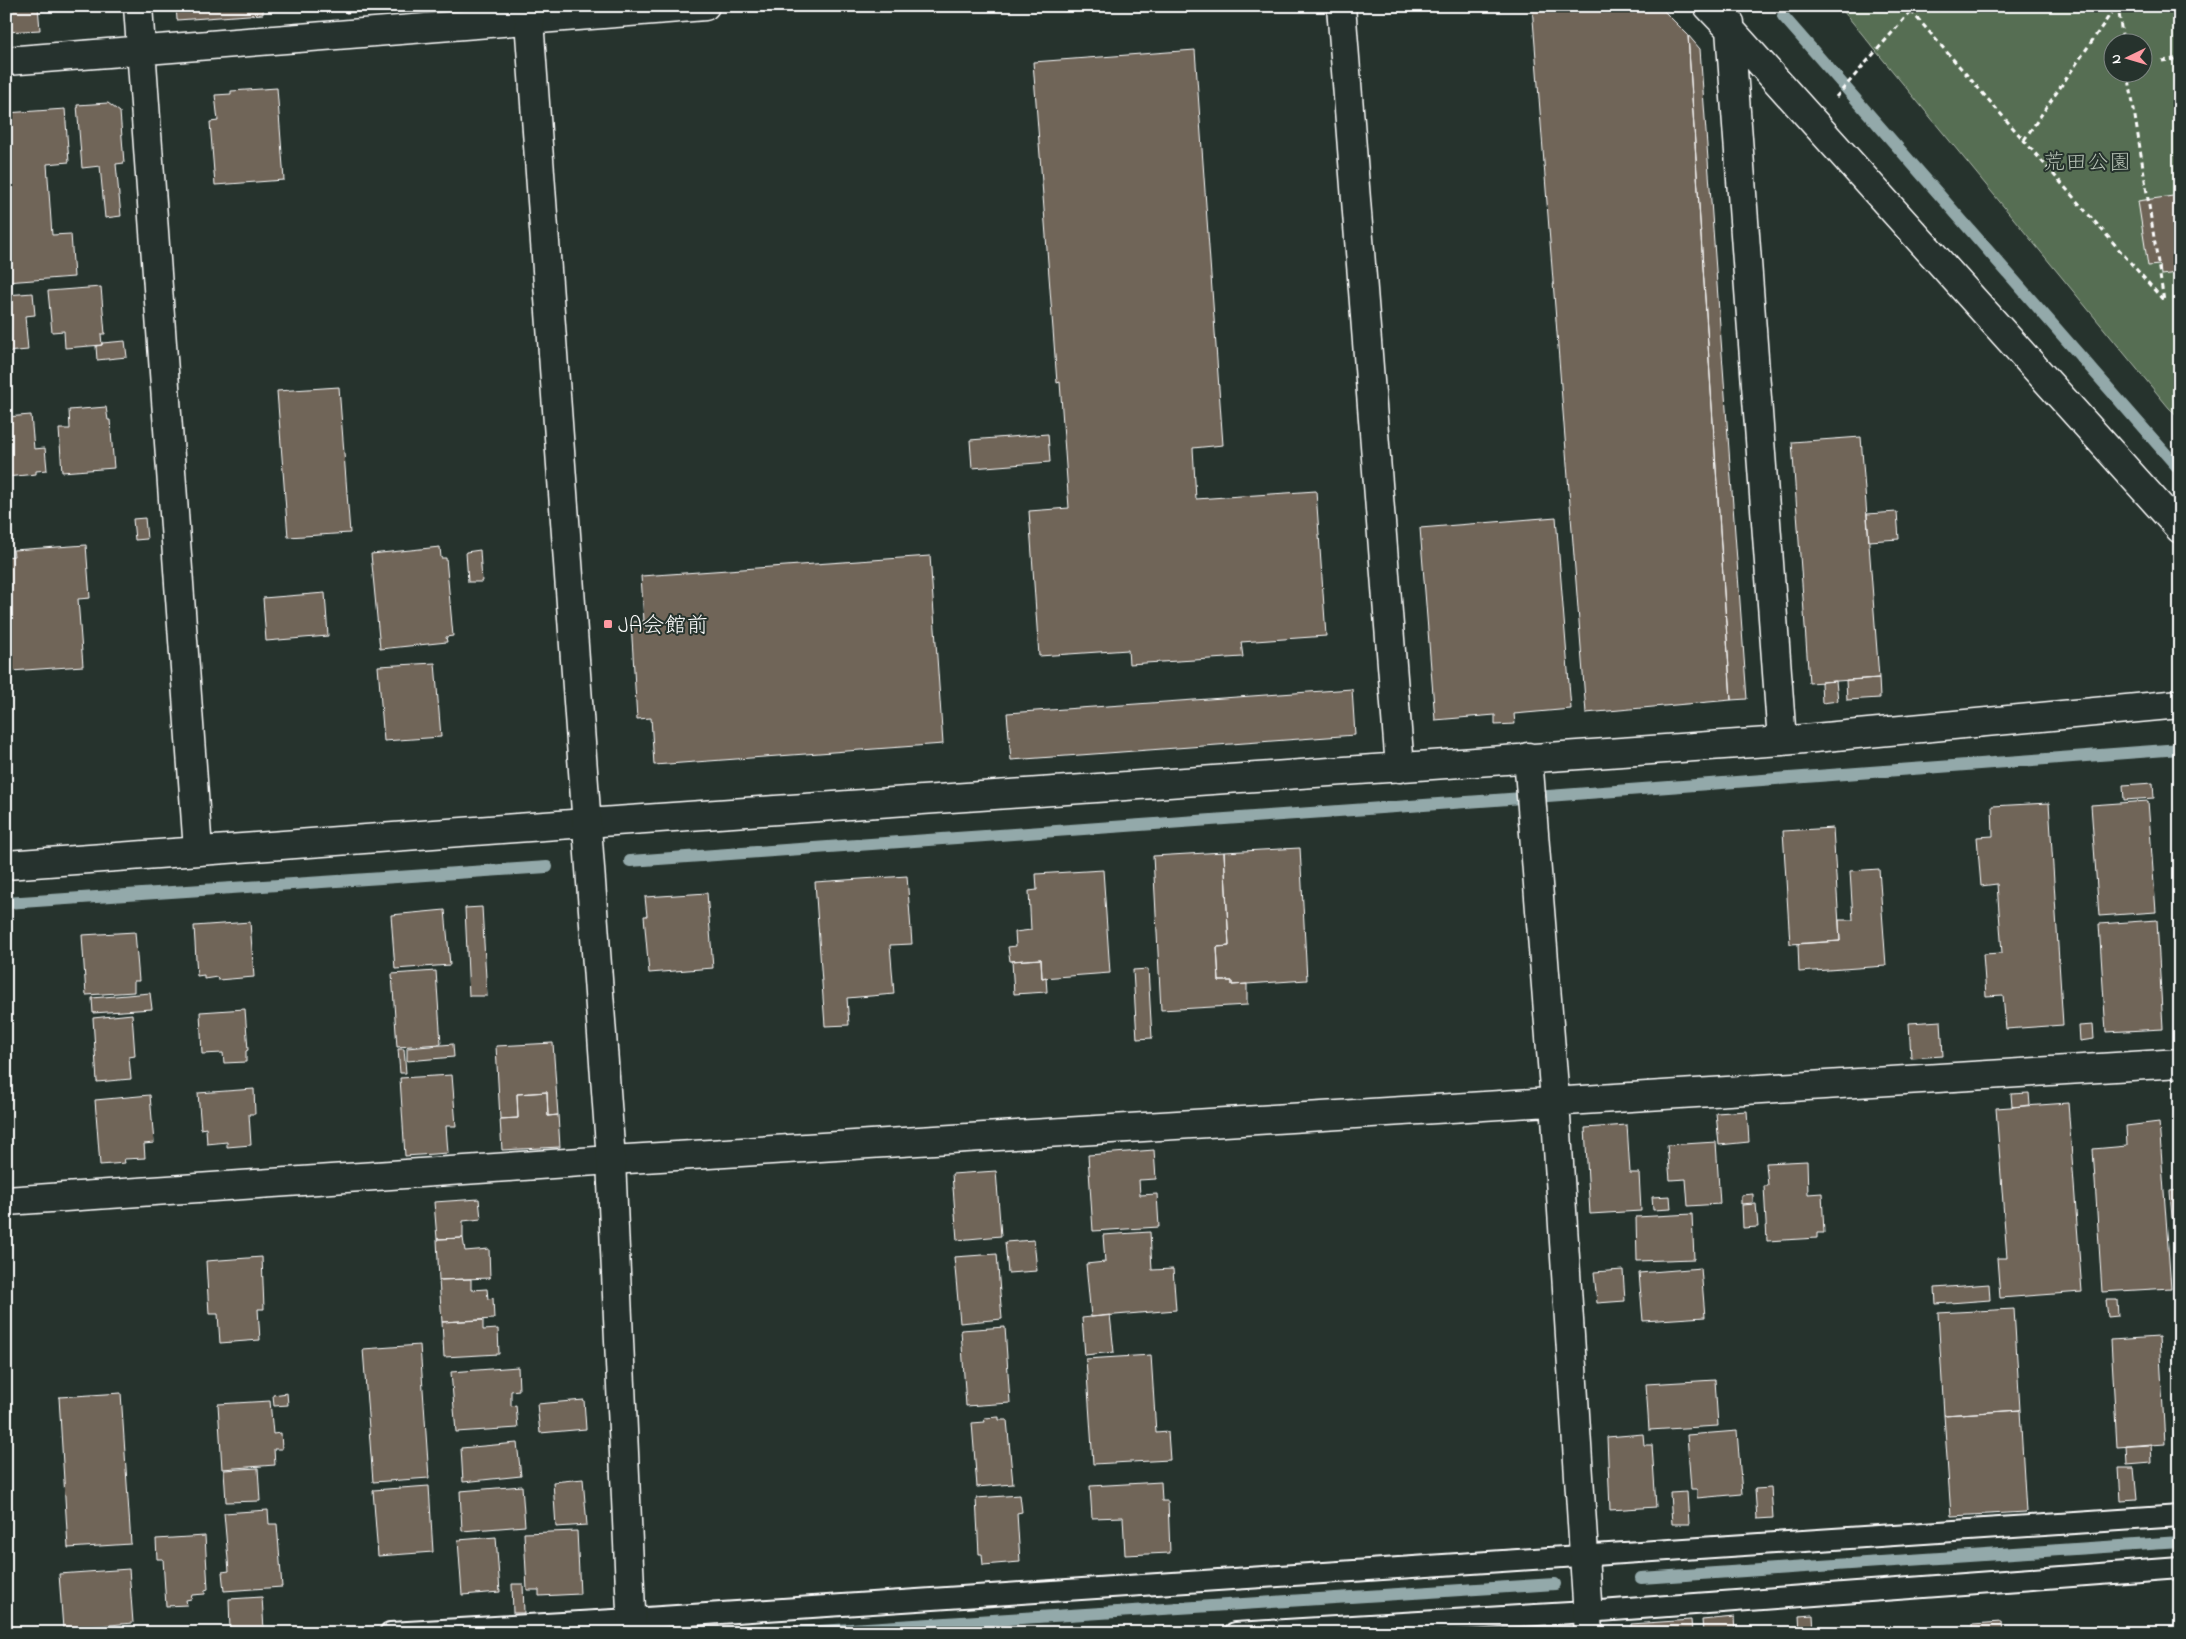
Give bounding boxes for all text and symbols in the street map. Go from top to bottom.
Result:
north arrow [2104,32,2154,82]
text: N [2106,53,2127,65]
park label: 荒田公園 [2043,148,2131,180]
place label: JA会館前 [618,611,708,643]
marker: JA会館前 [602,618,614,630]

